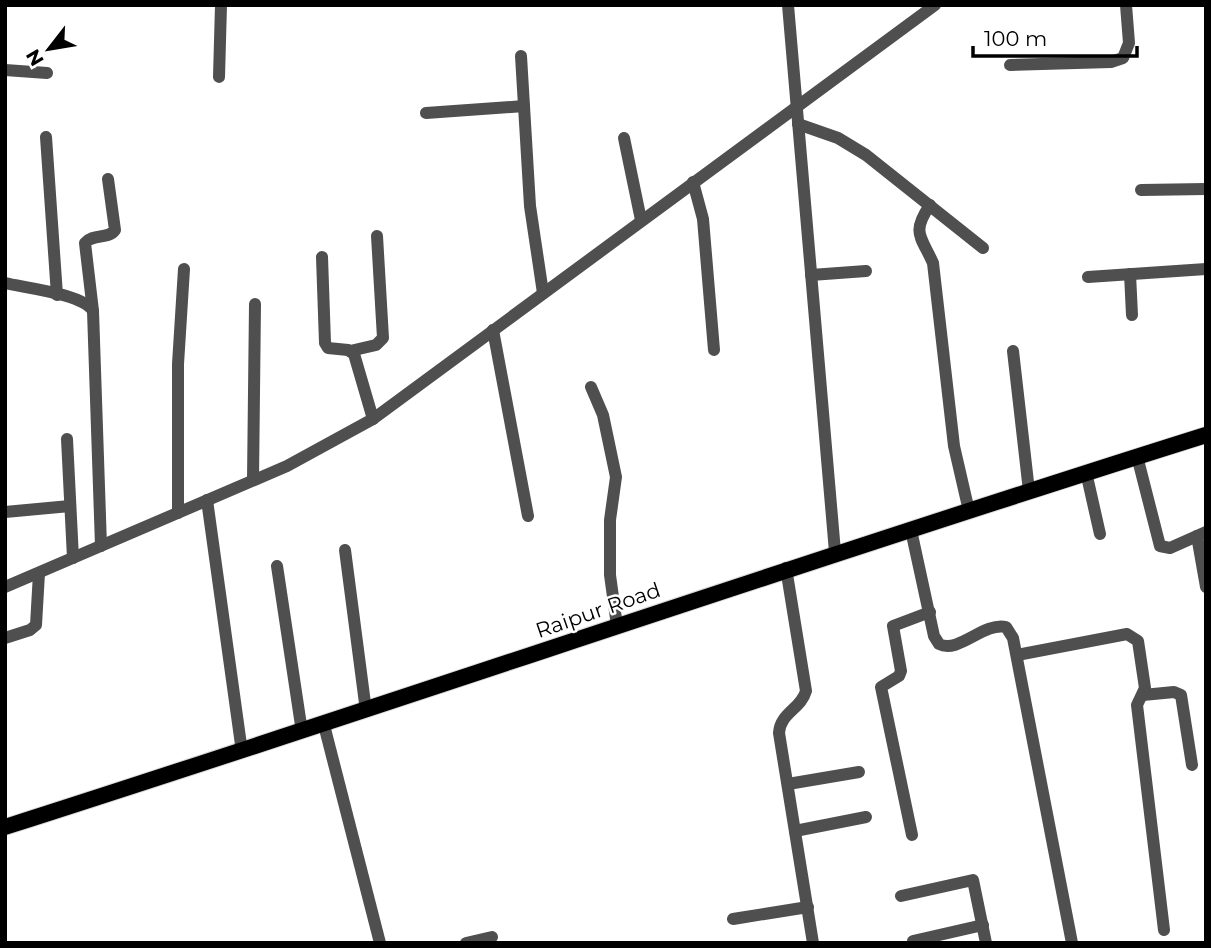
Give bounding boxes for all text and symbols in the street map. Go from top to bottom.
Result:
north arrow [14,14,84,84]
scale bar [973,14,1138,58]
text: 100 m [984,26,1047,51]
text: N [21,45,49,70]
street label: Raipur Road [532,577,664,643]

